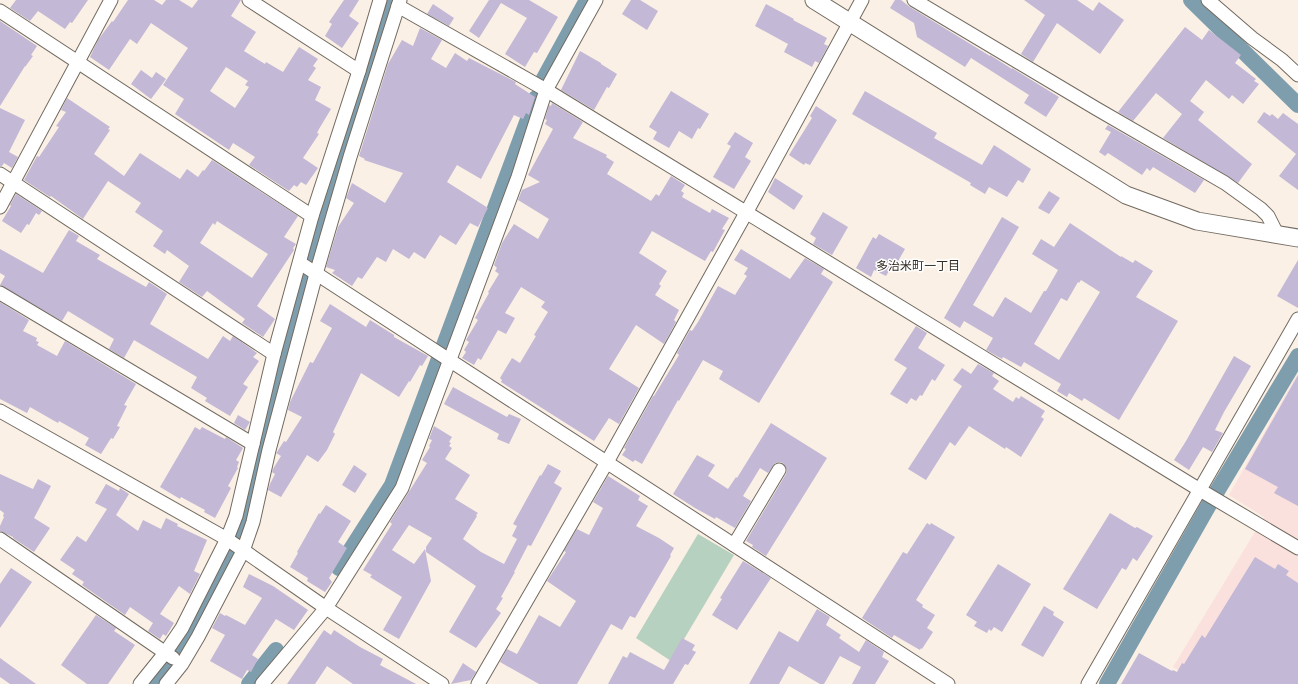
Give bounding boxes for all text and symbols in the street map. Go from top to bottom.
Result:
district label: 多治米町一丁目 [876,259,960,273]

